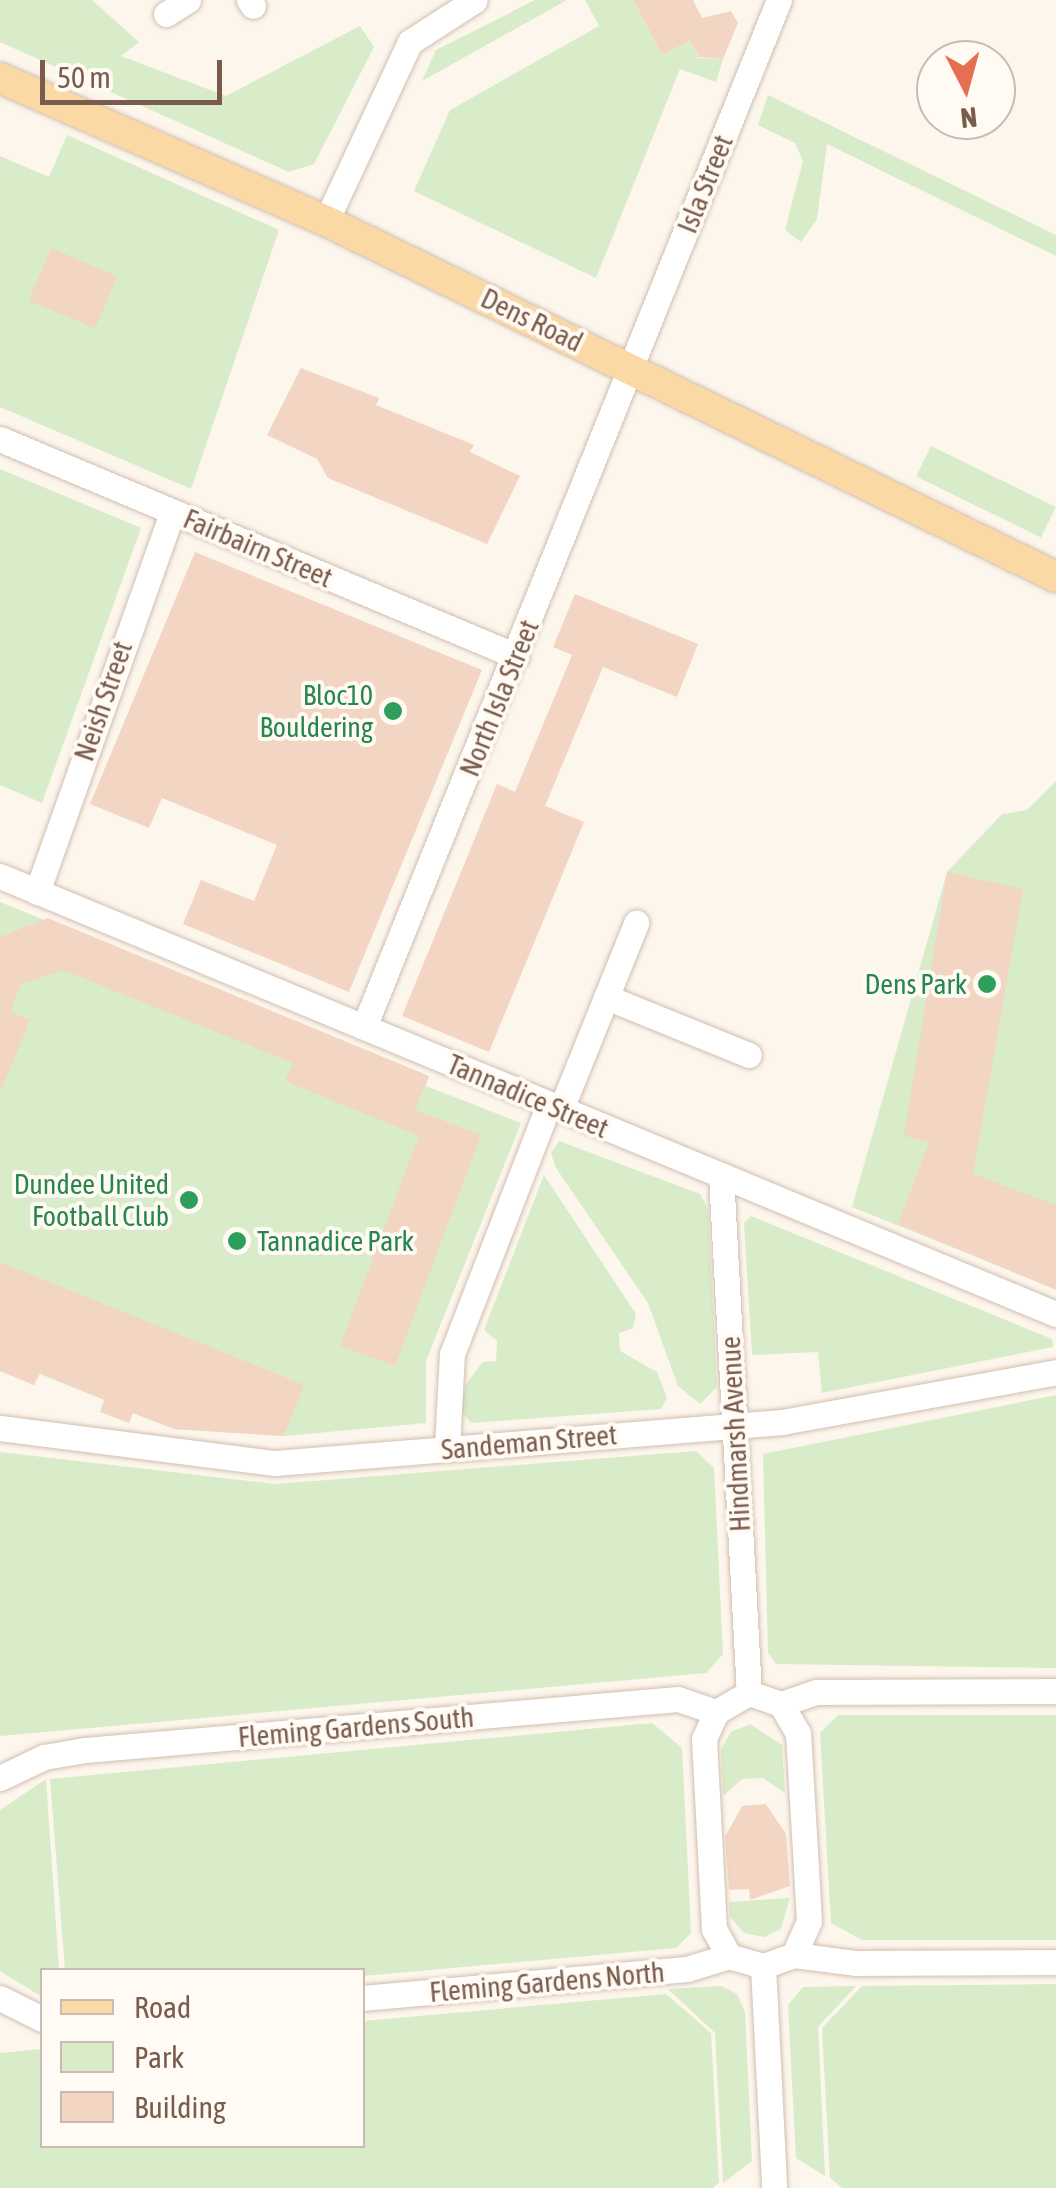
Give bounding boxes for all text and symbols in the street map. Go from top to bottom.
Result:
scale bar [45,40,228,102]
north arrow [916,40,1016,140]
text: 50 m [57,60,111,94]
text: N [959,101,979,135]
street label: Isla Street [670,130,740,238]
street label: Dens Road [476,281,588,359]
street label: Fairbairn Street [179,502,337,594]
street label: North Isla Street [452,615,546,781]
street label: Neish Street [67,637,139,765]
place label: Bloc10 Bouldering [260,678,373,744]
marker: Bloc10 Bouldering [382,700,404,722]
place label: Dens Park [865,967,967,1001]
marker: Dens Park [976,973,998,995]
street label: Tannadice Street [442,1047,614,1145]
place label: Dundee United Football Club [14,1167,169,1233]
marker: Dundee United Football Club [178,1189,200,1211]
place label: Tannadice Park [257,1224,414,1258]
marker: Tannadice Park [226,1230,248,1252]
street label: Hindmarsh Avenue [713,1335,757,1533]
street label: Sandeman Street [440,1418,618,1466]
street label: Fleming Gardens South [237,1700,475,1754]
street label: Fleming Gardens North [428,1955,666,2009]
legend [40,1968,365,2148]
text: Road [134,1990,191,2024]
text: Park [134,2040,184,2074]
text: Building [134,2090,226,2124]

